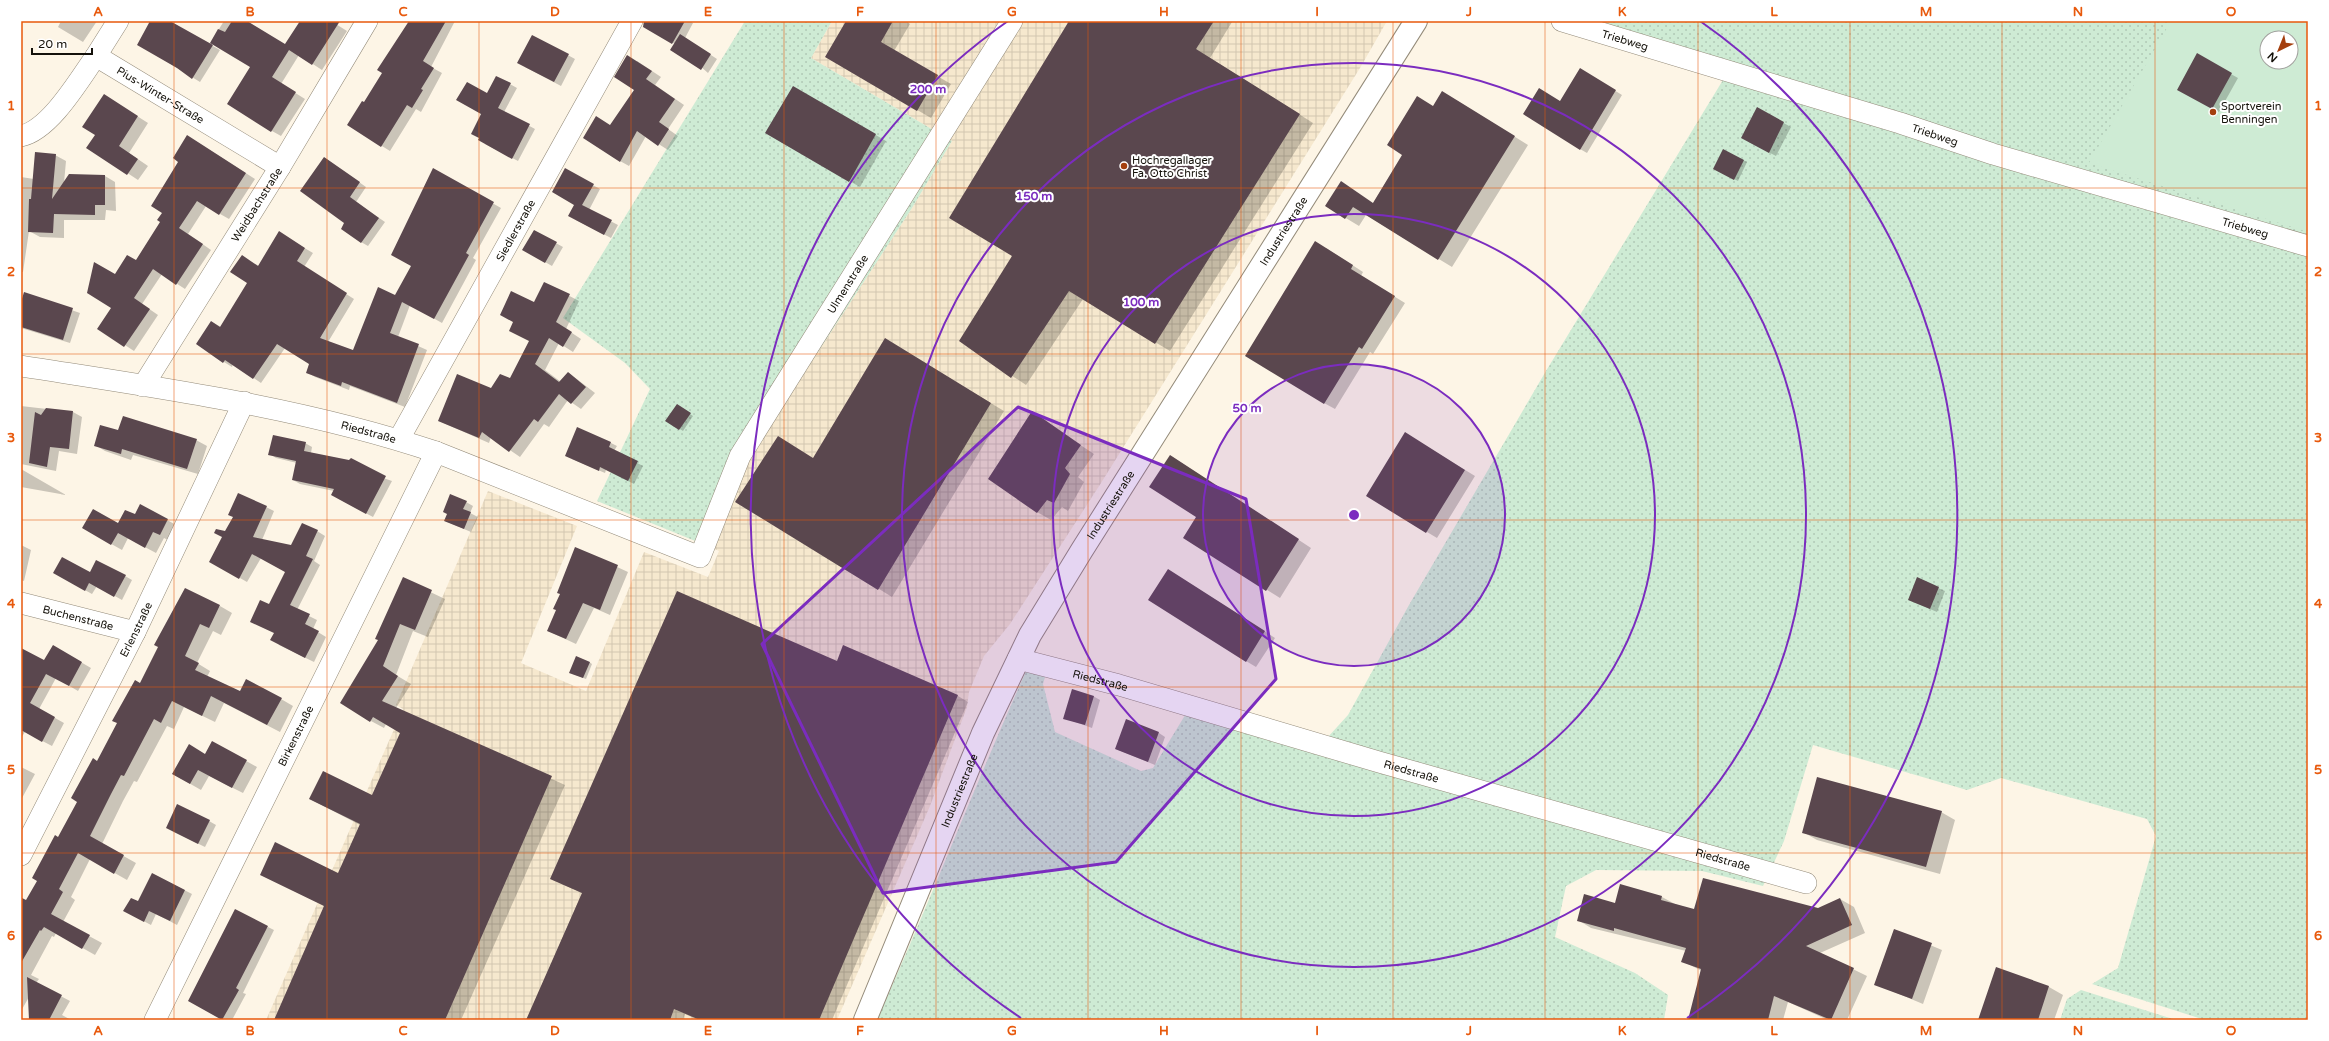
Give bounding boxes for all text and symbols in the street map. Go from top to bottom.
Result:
text: A [93,4,103,20]
text: B [245,4,255,20]
text: C [398,4,408,20]
text: D [550,4,560,20]
text: E [704,4,712,20]
text: F [856,4,864,20]
text: G [1007,4,1017,20]
text: H [1159,4,1169,20]
text: I [1315,4,1319,20]
text: J [1465,4,1472,20]
text: K [1618,4,1627,20]
text: L [1770,4,1778,20]
text: M [1920,4,1932,20]
text: N [2073,4,2083,20]
text: O [2226,4,2237,20]
street label: Triebweg [1600,27,1650,54]
scale bar [32,30,92,56]
north arrow [2259,30,2299,70]
text: 20 m [38,37,67,51]
text: N [2265,49,2280,65]
street label: Pius-Winter-Straße [114,64,206,127]
text: 200 m [910,82,946,96]
text: 1 [7,98,15,114]
text: 1 [2314,98,2322,114]
place label: Sportverein Benningen [2221,100,2281,126]
marker: Sportverein Benningen [2208,107,2218,117]
street label: Triebweg [1910,121,1960,149]
place label: Hochregallager Fa. Otto Christ [1132,154,1213,180]
marker: Hochregallager Fa. Otto Christ [1119,161,1129,171]
street label: Weidbachstraße [229,165,285,244]
text: 150 m [1016,189,1052,203]
street label: Industriestraße [1257,194,1310,268]
street label: Siedlerstraße [493,197,538,264]
street label: Triebweg [2220,215,2270,241]
street label: Ulmenstraße [825,252,871,316]
text: 2 [7,264,15,280]
text: 2 [2314,264,2322,280]
text: 100 m [1123,295,1159,309]
text: 50 m [1232,401,1262,415]
street label: Riedstraße [340,419,398,446]
text: 3 [7,430,15,446]
text: 3 [2314,430,2322,446]
street label: Industriestraße [1084,468,1137,542]
centre of rings [1347,508,1361,522]
text: 4 [7,596,16,612]
text: 4 [2314,596,2323,612]
street label: Erlenstraße [117,600,155,659]
street label: Buchenstraße [41,603,115,633]
street label: Riedstraße [1071,667,1129,694]
street label: Birkenstraße [276,704,317,769]
street label: Industriestraße [939,752,981,830]
street label: Riedstraße [1382,758,1440,786]
text: 5 [7,762,15,778]
text: 5 [2314,762,2322,778]
street label: Riedstraße [1694,846,1752,874]
text: 6 [7,928,15,944]
text: 6 [2314,928,2322,944]
text: A [93,1023,103,1039]
text: B [245,1023,255,1039]
text: C [398,1023,408,1039]
text: D [550,1023,560,1039]
text: E [704,1023,712,1039]
text: F [856,1023,864,1039]
text: G [1007,1023,1017,1039]
text: H [1159,1023,1169,1039]
text: I [1315,1023,1319,1039]
text: J [1465,1023,1472,1039]
text: K [1618,1023,1627,1039]
text: L [1770,1023,1778,1039]
text: M [1920,1023,1932,1039]
text: N [2073,1023,2083,1039]
text: O [2226,1023,2237,1039]

